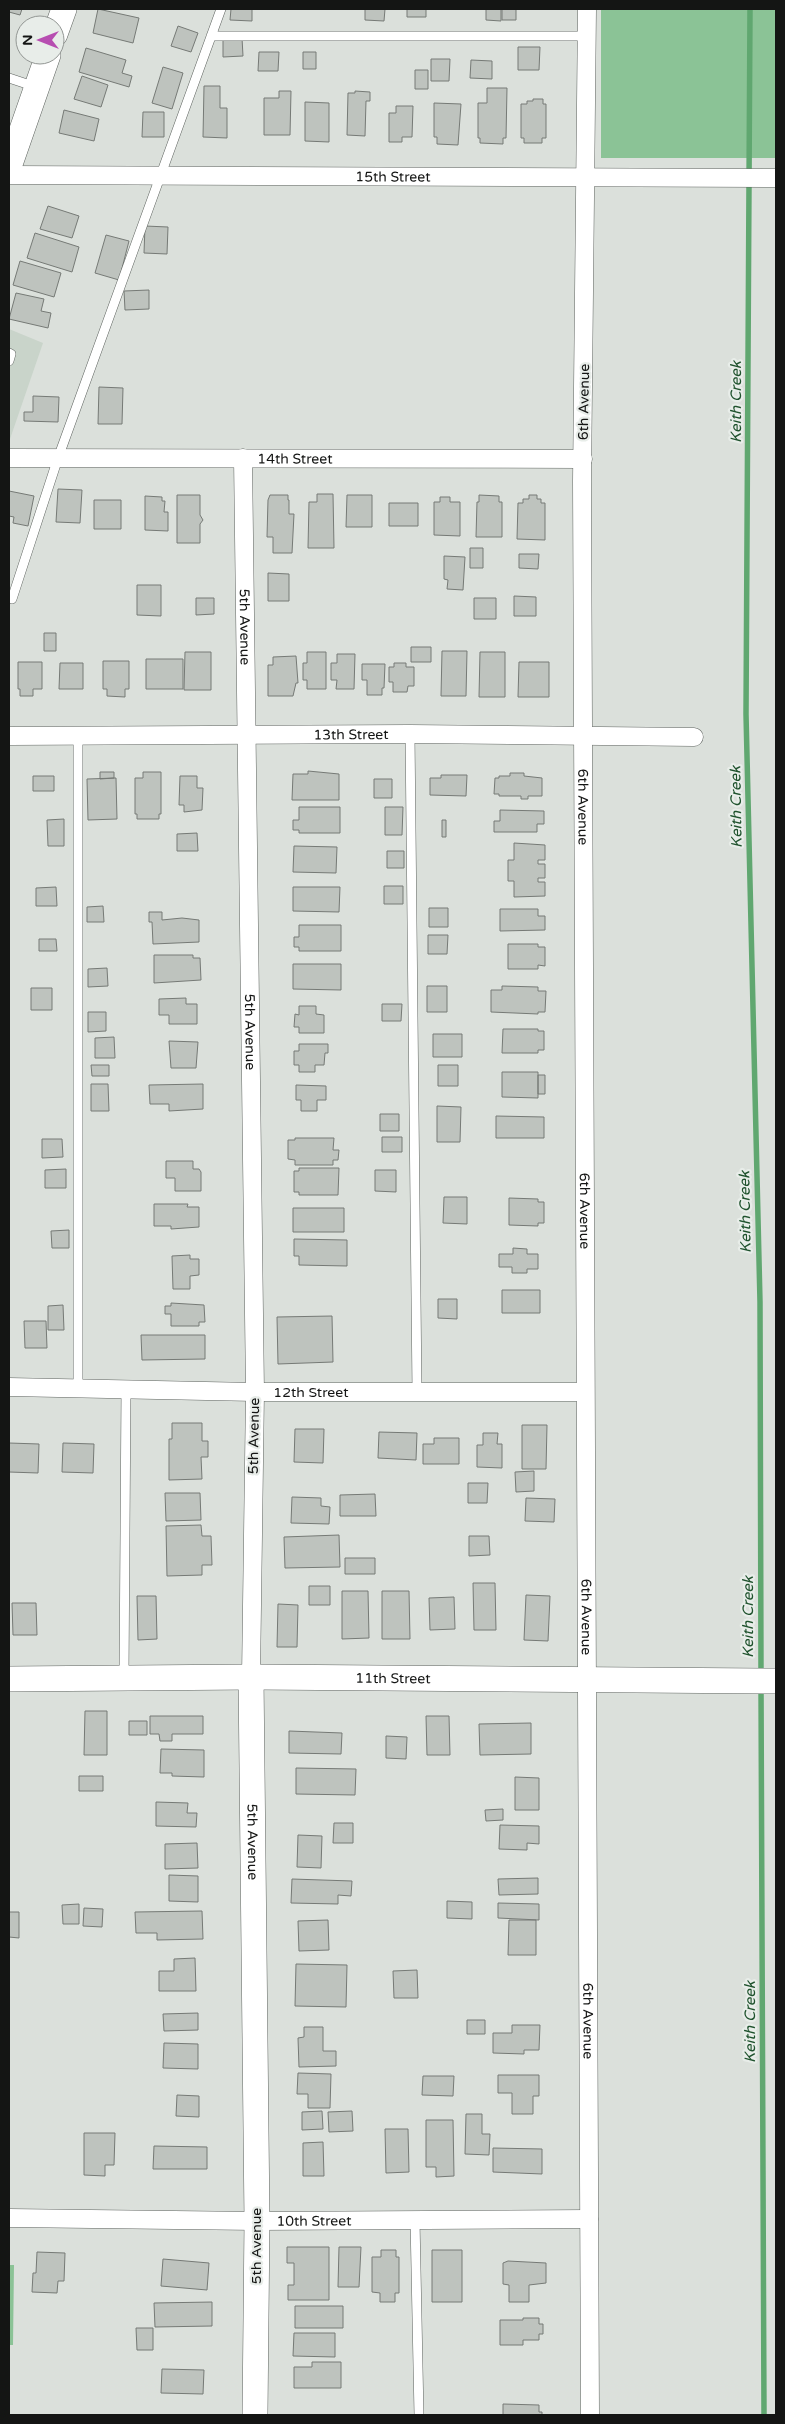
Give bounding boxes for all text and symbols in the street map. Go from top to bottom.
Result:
north arrow [15,15,65,65]
text: N [19,34,36,46]
street label: 15th Street [355,168,431,185]
water label: Keith Creek [727,359,745,443]
street label: 6th Avenue [575,364,593,440]
street label: 14th Street [257,450,333,467]
street label: 5th Avenue [236,589,254,665]
street label: 13th Street [313,726,389,743]
water label: Keith Creek [726,764,746,848]
street label: 6th Avenue [575,769,592,845]
street label: 5th Avenue [241,994,259,1070]
water label: Keith Creek [735,1169,755,1253]
street label: 6th Avenue [576,1173,594,1249]
street label: 12th Street [273,1384,349,1401]
street label: 5th Avenue [245,1398,263,1474]
water label: Keith Creek [739,1574,757,1658]
street label: 6th Avenue [578,1579,595,1655]
street label: 11th Street [355,1669,431,1687]
street label: 5th Avenue [244,1804,262,1880]
water label: Keith Creek [741,1979,759,2063]
street label: 6th Avenue [580,1983,597,2059]
street label: 5th Avenue [248,2208,265,2284]
street label: 10th Street [276,2212,352,2229]

